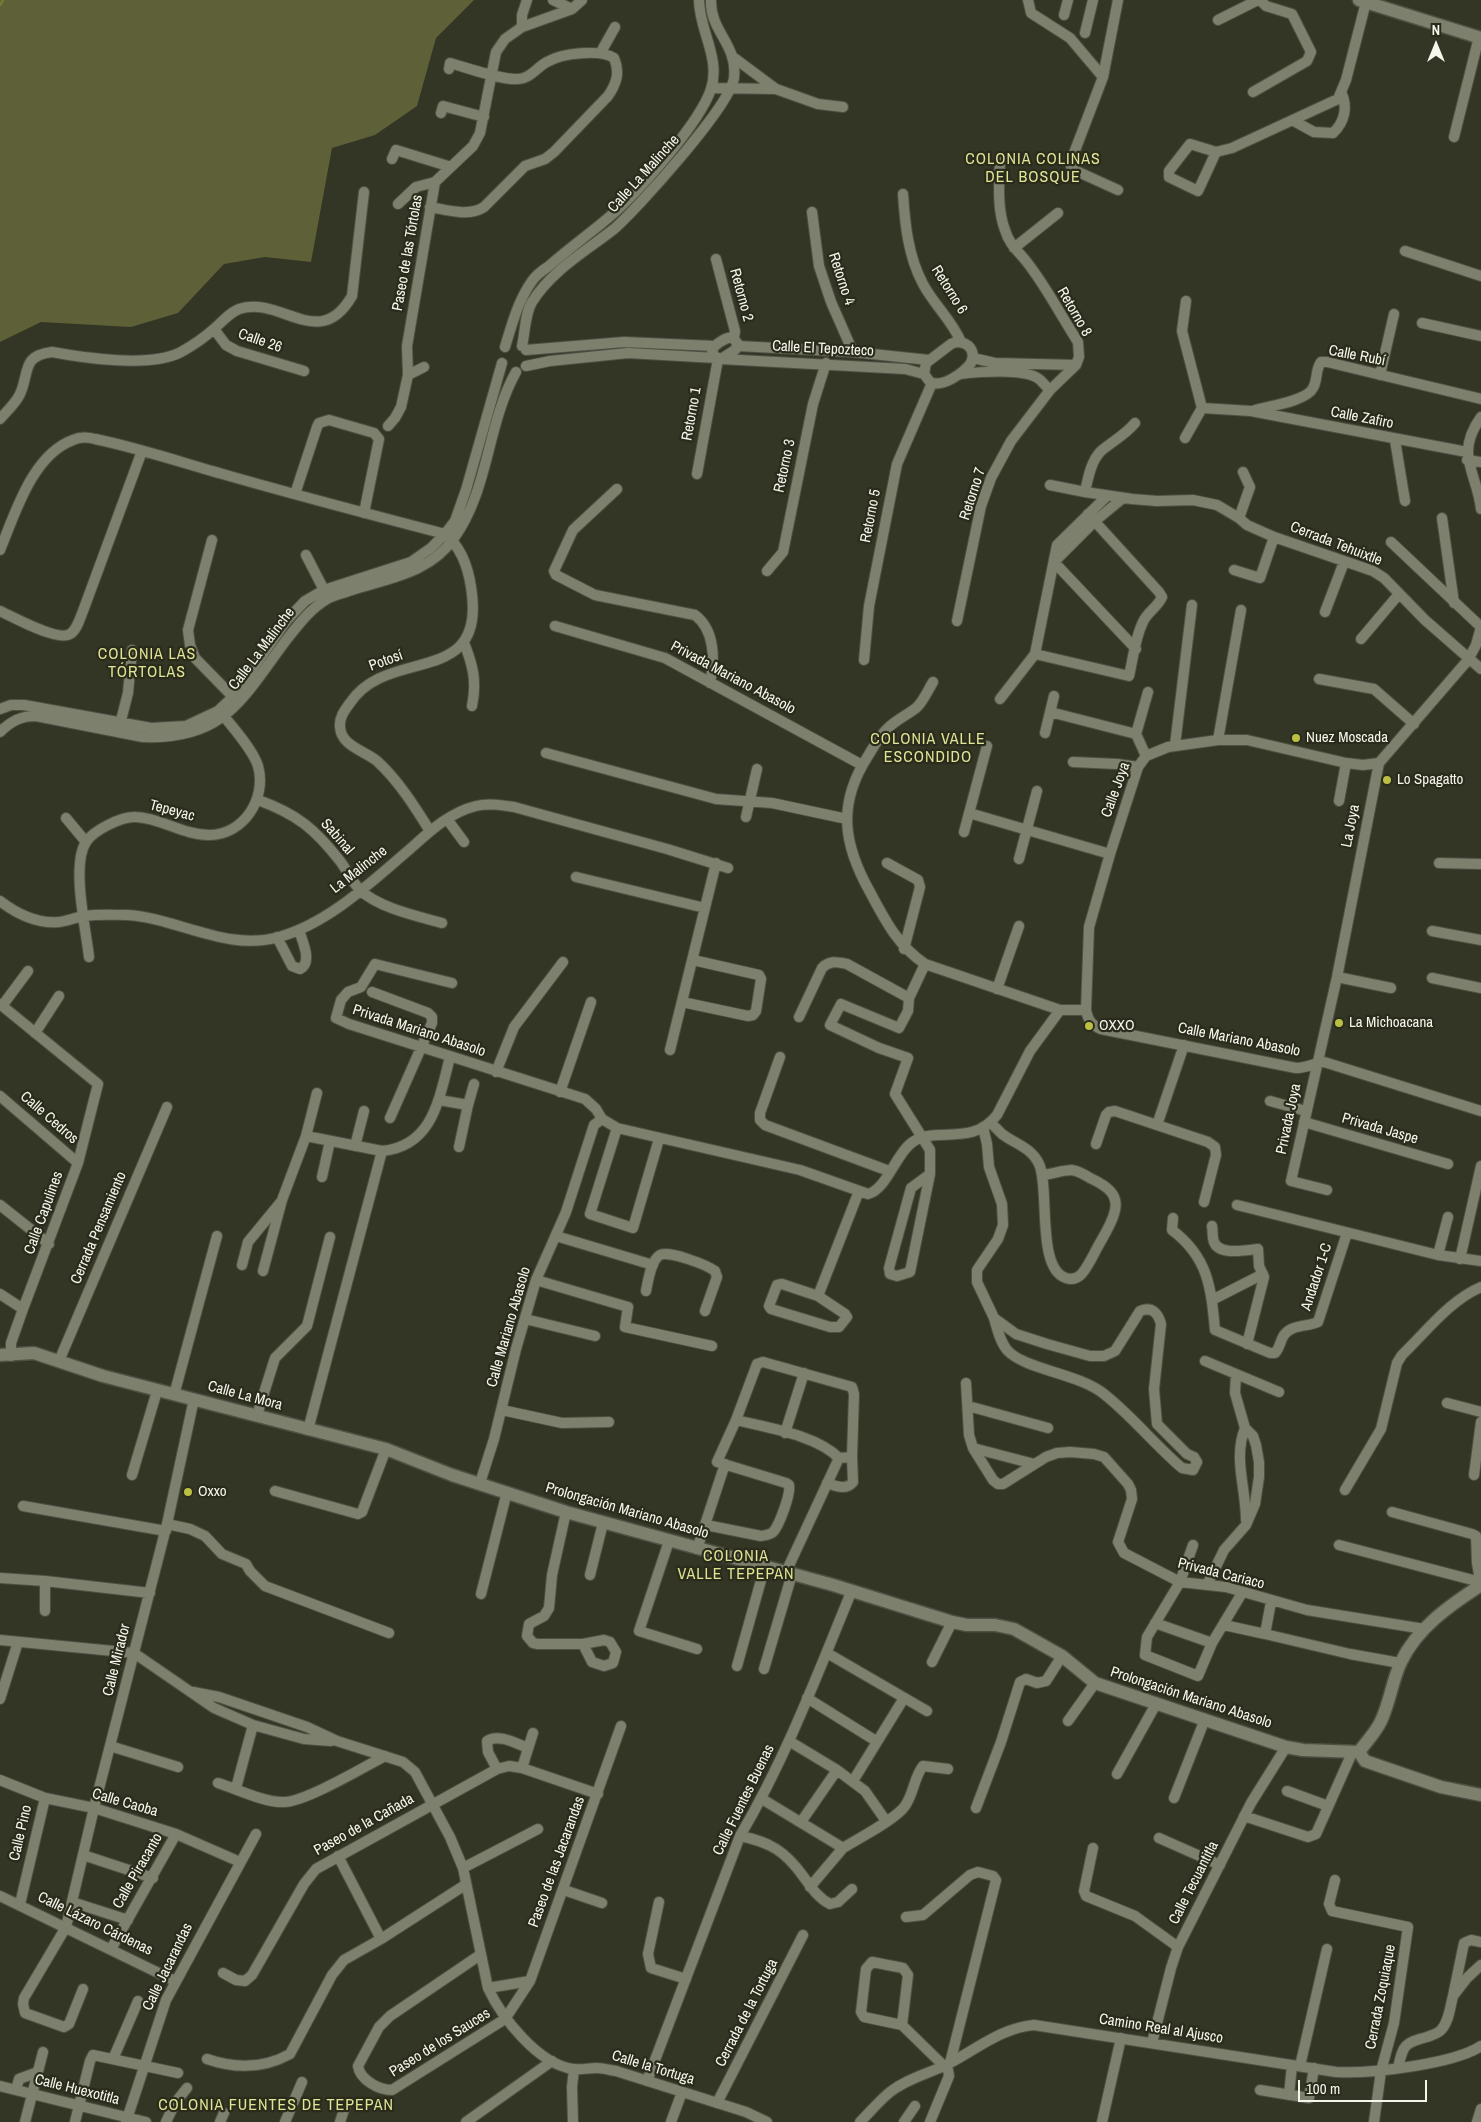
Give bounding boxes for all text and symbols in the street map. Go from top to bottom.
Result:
north arrow [1411,20,1461,70]
text: N [1432,21,1440,39]
street label: Calle La Malinche [604,131,684,217]
district label: COLONIA COLINAS DEL BOSQUE [963,150,1103,188]
street label: Paseo de las Tórtolas [389,194,427,312]
street label: Retorno 4 [824,251,858,307]
street label: Retorno 6 [927,262,971,318]
street label: Retorno 2 [725,267,757,323]
street label: Retorno 8 [1053,284,1095,340]
street label: Calle 26 [236,325,284,357]
street label: Calle El Tepozteco [772,337,874,361]
street label: Calle Rubí [1327,342,1387,370]
street label: Retorno 1 [678,386,706,442]
street label: Calle Zafiro [1329,403,1395,433]
street label: Retorno 3 [771,438,799,494]
street label: Retorno 7 [956,466,990,522]
street label: Retorno 5 [857,488,885,544]
street label: Cerrada Tehuixtle [1287,518,1385,570]
street label: Calle La Malinche [225,604,299,694]
street label: Privada Mariano Abasolo [668,637,798,719]
district label: COLONIA LAS TÓRTOLAS [96,645,198,683]
street label: Potosí [367,647,405,675]
place label: Nuez Moscada [1306,729,1388,747]
district label: COLONIA VALLE ESCONDIDO [869,730,987,768]
marker: Nuez Moscada [1290,732,1302,744]
street label: Calle Joya [1098,760,1134,820]
place label: Lo Spagatto [1397,771,1463,789]
marker: Lo Spagatto [1381,774,1393,786]
street label: Tepeyac [148,796,196,826]
street label: La Joya [1338,803,1364,849]
street label: Sabinal [317,815,357,859]
street label: La Malinche [327,842,391,898]
street label: Privada Mariano Abasolo [350,1001,488,1061]
place label: La Michoacana [1349,1014,1433,1032]
place label: OXXO [1099,1017,1135,1035]
marker: La Michoacana [1333,1017,1345,1029]
street label: Calle Mariano Abasolo [1176,1019,1302,1061]
marker: OXXO [1083,1020,1095,1032]
street label: Privada Joya [1273,1082,1305,1156]
street label: Calle Cedros [16,1088,82,1148]
street label: Privada Jaspe [1340,1110,1420,1148]
street label: Calle Capulines [21,1169,67,1257]
street label: Cerrada Pensamiento [67,1169,131,1287]
street label: Andador 1-C [1298,1241,1336,1313]
street label: Calle Mariano Abasolo [483,1265,535,1389]
street label: Calle La Mora [206,1377,284,1415]
street label: Prolongación Mariano Abasolo [543,1479,711,1543]
place label: Oxxo [198,1483,227,1501]
marker: Oxxo [182,1486,194,1498]
district label: COLONIA VALLE TEPEPAN [676,1547,796,1585]
street label: Privada Cariaco [1176,1555,1266,1593]
street label: Calle Mirador [99,1622,135,1698]
street label: Prolongación Mariano Abasolo [1108,1663,1274,1733]
street label: Calle Fuentes Buenas [709,1742,779,1858]
street label: Calle Caoba [90,1785,160,1821]
street label: Paseo de la Cañada [311,1790,417,1860]
street label: Paseo de las Jacarandas [525,1794,589,1930]
street label: Calle Pino [6,1803,36,1863]
street label: Calle Piracanto [109,1830,167,1912]
street label: Calle Tecuantitla [1165,1838,1223,1928]
street label: Calle Lázaro Cárdenas [35,1888,155,1960]
street label: Calle Jacarandas [139,1920,197,2014]
street label: Cerrada Zoquiaque [1362,1943,1400,2051]
street label: Cerrada de la Tortuga [712,1956,782,2070]
street label: Paseo de los Sauces [386,2005,494,2081]
street label: Camino Real al Ajusco [1098,2010,1224,2048]
street label: Calle la Tortuga [610,2047,696,2089]
scale bar [1301,2070,1430,2102]
street label: Calle Huexotitla [33,2071,121,2109]
text: 100 m [1306,2078,1340,2099]
district label: COLONIA FUENTES DE TEPEPAN [155,2096,397,2116]

